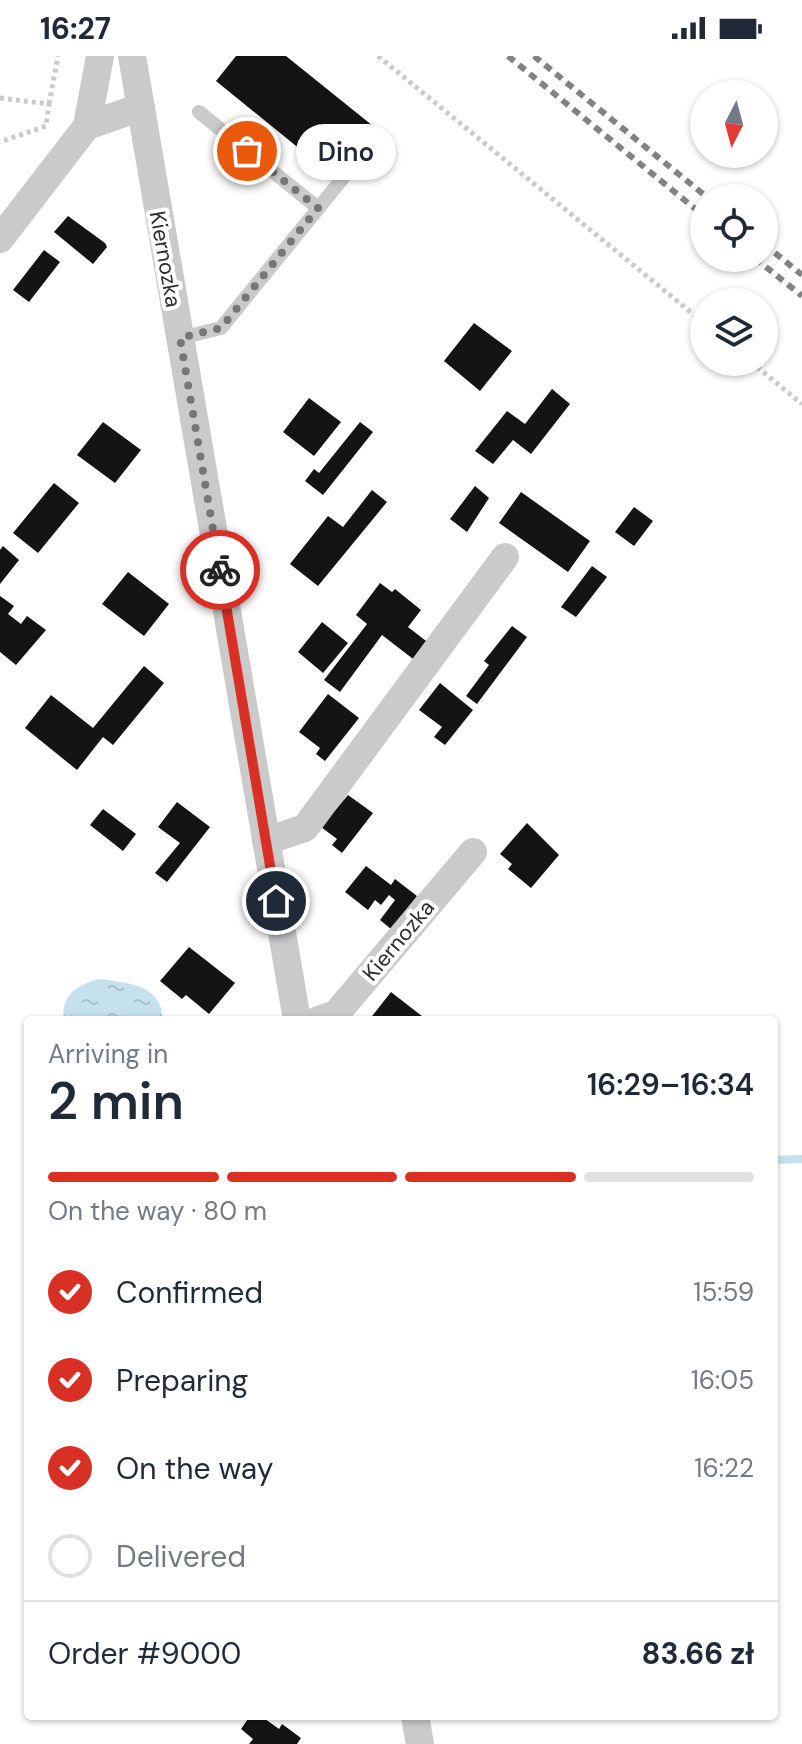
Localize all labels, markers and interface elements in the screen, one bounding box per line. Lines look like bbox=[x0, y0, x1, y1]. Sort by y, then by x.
text: 16:27 bbox=[40, 9, 111, 48]
north arrow bbox=[690, 80, 778, 168]
map controls bbox=[690, 80, 778, 376]
pin bbox=[213, 117, 281, 185]
callout: Dino bbox=[295, 123, 395, 179]
icon: bag bbox=[225, 129, 269, 173]
text: Dino bbox=[318, 135, 374, 169]
button: locate bbox=[690, 184, 778, 272]
street label: Kiernozka bbox=[143, 209, 188, 310]
button: layers bbox=[690, 288, 778, 376]
courier bbox=[180, 530, 260, 610]
icon: bike bbox=[198, 548, 242, 592]
pin bbox=[242, 867, 310, 935]
icon: home bbox=[254, 879, 298, 923]
street label: Kiernozka bbox=[356, 894, 441, 987]
text: Arriving in bbox=[48, 1037, 168, 1071]
text: 16:29–16:34 bbox=[587, 1065, 754, 1104]
text: 2 min bbox=[48, 1067, 184, 1135]
text: On the way · 80 m bbox=[48, 1194, 267, 1228]
icon: check bbox=[48, 1270, 92, 1314]
text: Confirmed bbox=[116, 1273, 263, 1312]
text: 15:59 bbox=[693, 1275, 754, 1309]
icon: check bbox=[48, 1358, 92, 1402]
text: Preparing bbox=[116, 1361, 248, 1400]
text: 16:05 bbox=[691, 1363, 754, 1397]
icon: check bbox=[48, 1446, 92, 1490]
text: On the way bbox=[116, 1449, 273, 1488]
text: 16:22 bbox=[694, 1451, 754, 1485]
text: Delivered bbox=[116, 1537, 246, 1576]
text: Order #9000 bbox=[48, 1634, 241, 1673]
text: 83.66 zł bbox=[642, 1634, 754, 1673]

